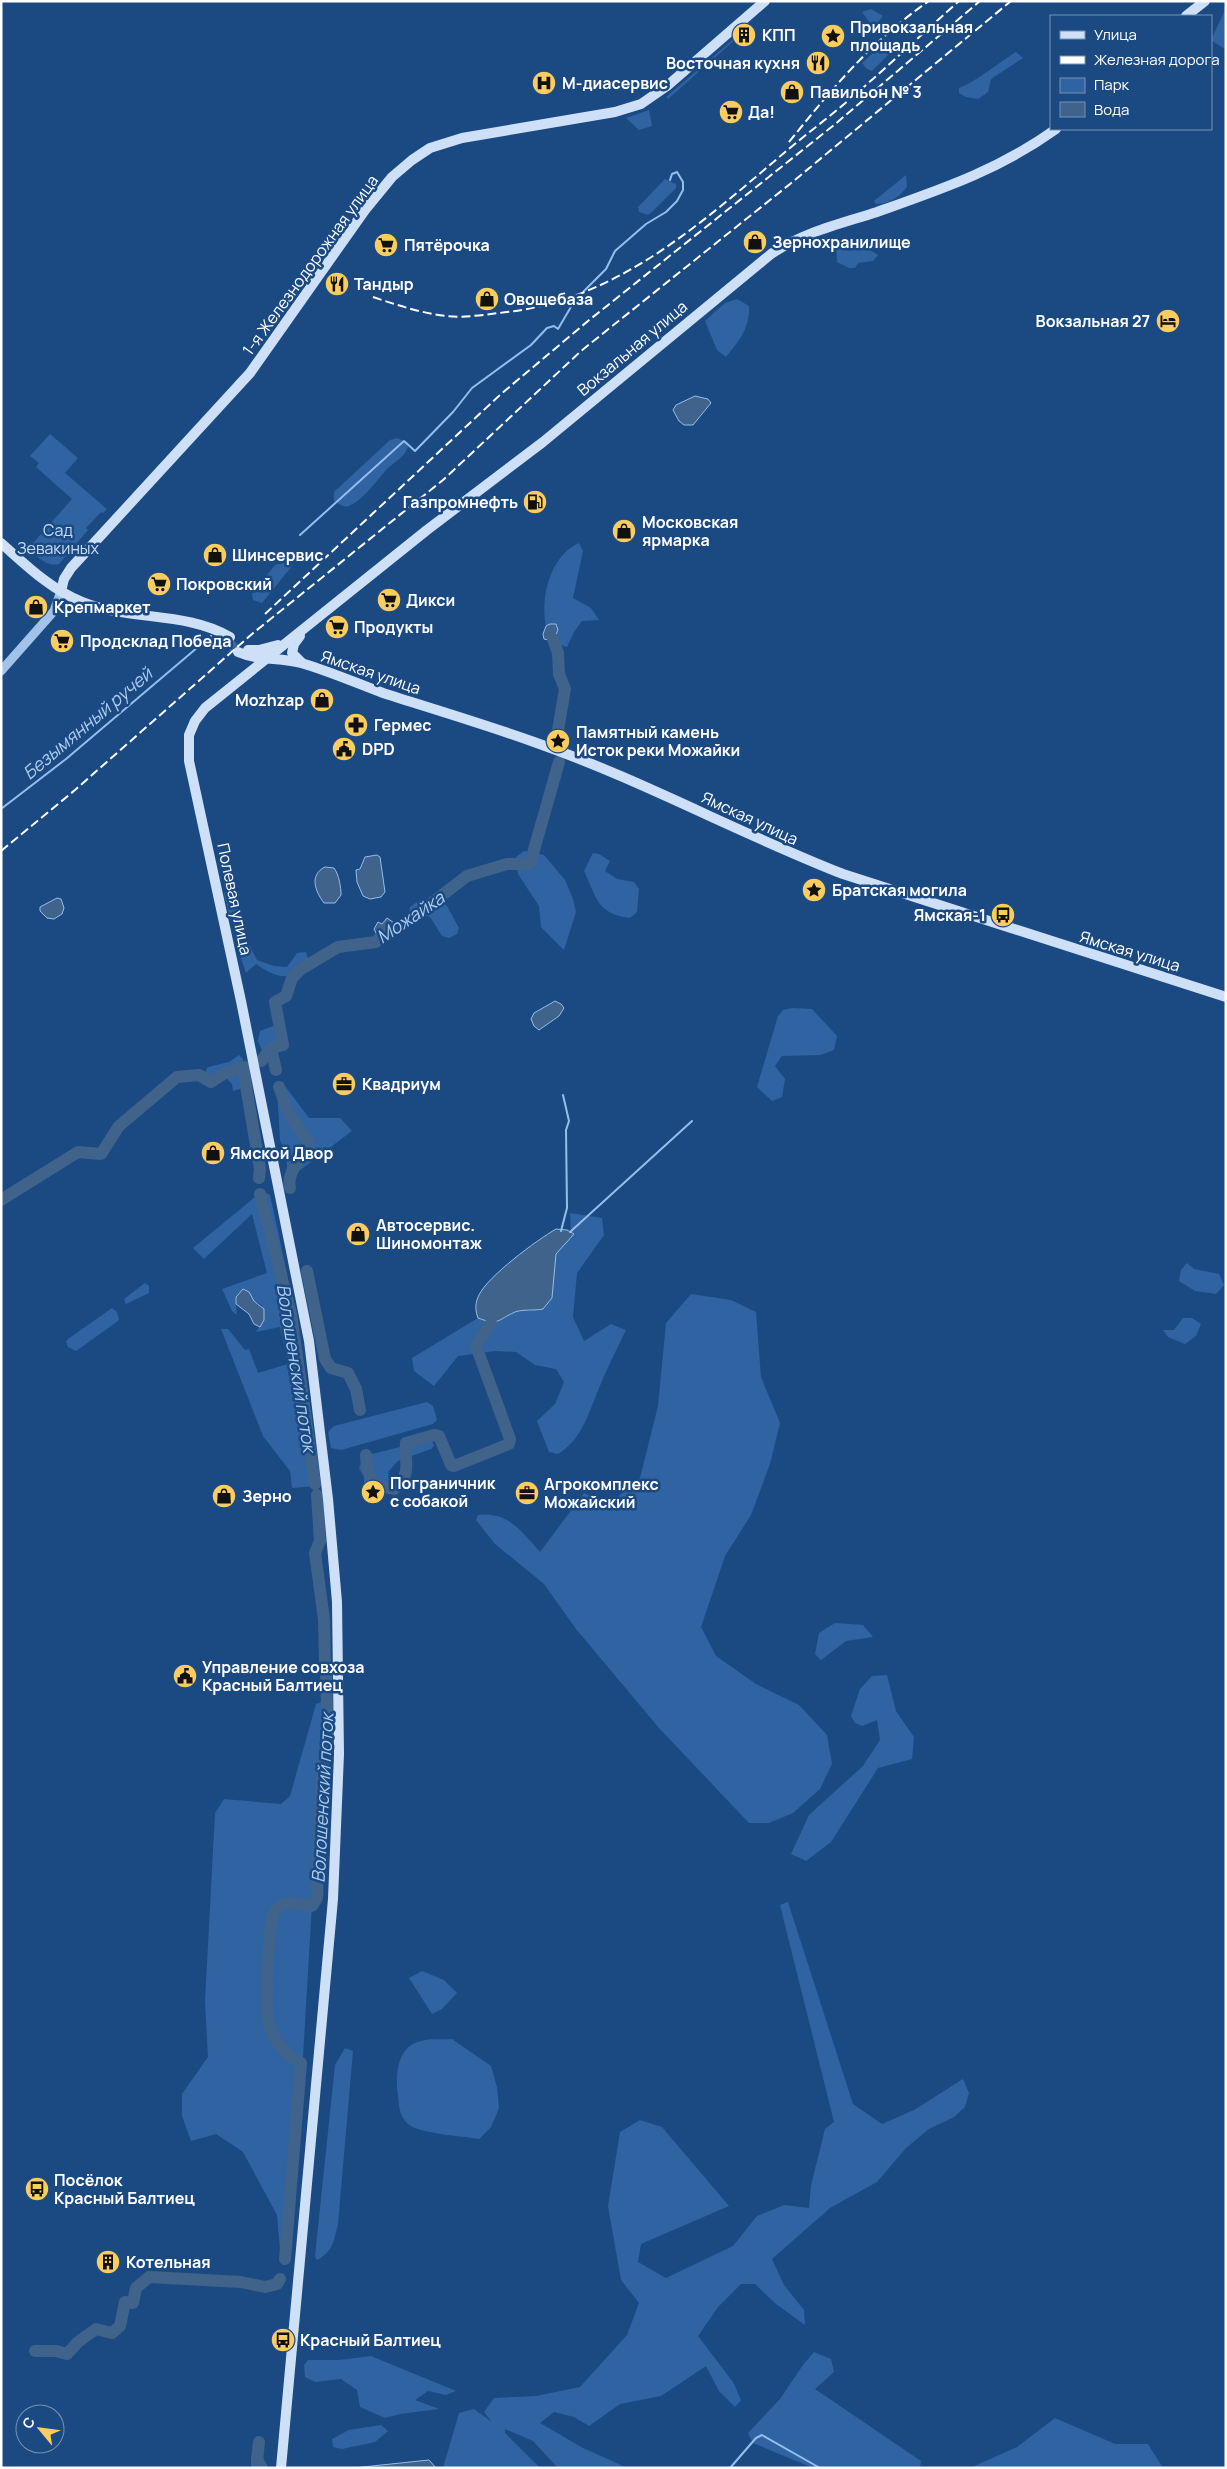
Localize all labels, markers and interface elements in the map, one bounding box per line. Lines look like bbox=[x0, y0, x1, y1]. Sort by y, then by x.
legend bbox=[1050, 15, 1212, 130]
place label: Привокзальная площадь bbox=[850, 16, 973, 56]
building icon: КПП bbox=[731, 22, 757, 48]
place icon: Привокзальная площадь bbox=[820, 23, 846, 49]
place label: КПП bbox=[762, 24, 796, 46]
text: Улица bbox=[1094, 24, 1137, 45]
text: Железная дорога bbox=[1094, 49, 1219, 70]
restaurant icon: Восточная кухня bbox=[805, 50, 831, 76]
place label: Восточная кухня bbox=[666, 52, 800, 74]
hospital icon: М-диасервис bbox=[531, 70, 557, 96]
place label: М-диасервис bbox=[562, 72, 668, 94]
text: Парк bbox=[1094, 74, 1130, 95]
shop icon: Павильон № 3 bbox=[779, 79, 805, 105]
place label: Павильон № 3 bbox=[810, 81, 922, 103]
supermarket icon: Да! bbox=[718, 99, 744, 125]
text: Вода bbox=[1094, 99, 1129, 120]
place label: Да! bbox=[748, 101, 775, 123]
street label: 1-я Железнодорожная улица bbox=[237, 170, 383, 360]
shop icon: Зернохранилище bbox=[742, 229, 768, 255]
place label: Зернохранилище bbox=[772, 231, 911, 253]
supermarket icon: Пятёрочка bbox=[373, 232, 399, 258]
place label: Пятёрочка bbox=[404, 234, 490, 256]
restaurant icon: Тандыр bbox=[324, 271, 350, 297]
place label: Тандыр bbox=[354, 273, 414, 295]
shop icon: Овощебаза bbox=[474, 286, 500, 312]
place label: Овощебаза bbox=[504, 288, 593, 310]
street label: Вокзальная улица bbox=[572, 295, 692, 401]
hotel icon: Вокзальная 27 bbox=[1155, 308, 1181, 334]
place label: Вокзальная 27 bbox=[1036, 310, 1150, 332]
fuel station icon: Газпромнефть bbox=[522, 489, 548, 515]
place label: Газпромнефть bbox=[403, 491, 518, 513]
place label: Московская ярмарка bbox=[642, 511, 738, 551]
shop icon: Московская ярмарка bbox=[611, 518, 637, 544]
park label: Сад Зевакиных bbox=[17, 519, 100, 559]
shop icon: Шинсервис bbox=[202, 542, 228, 568]
place label: Шинсервис bbox=[232, 544, 323, 566]
supermarket icon: Покровский bbox=[146, 571, 172, 597]
place label: Покровский bbox=[176, 573, 272, 595]
supermarket icon: Дикси bbox=[376, 587, 402, 613]
place label: Дикси bbox=[406, 589, 455, 611]
shop icon: Крепмаркет bbox=[23, 594, 49, 620]
place label: Крепмаркет bbox=[54, 596, 151, 618]
supermarket icon: Продукты bbox=[324, 614, 350, 640]
place label: Продукты bbox=[354, 616, 433, 638]
supermarket icon: Продсклад Победа bbox=[49, 628, 75, 654]
place label: Продсклад Победа bbox=[80, 630, 231, 652]
street label: Ямская улица bbox=[318, 645, 424, 699]
water label: Безымянный ручей bbox=[17, 661, 158, 784]
shop icon: Mozhzap bbox=[309, 687, 335, 713]
place label: Mozhzap bbox=[235, 689, 304, 711]
pharmacy icon: Гермес bbox=[343, 712, 369, 738]
place label: Гермес bbox=[374, 714, 432, 736]
place label: Памятный камень Исток реки Можайки bbox=[576, 721, 740, 761]
place icon: Памятный камень Исток реки Можайки bbox=[545, 728, 571, 754]
public building icon: DPD bbox=[331, 736, 357, 762]
place label: DPD bbox=[362, 738, 395, 760]
street label: Ямская улица bbox=[698, 786, 802, 850]
street label: Полевая улица bbox=[212, 841, 258, 957]
place icon: Братская могила bbox=[801, 877, 827, 903]
place label: Братская могила bbox=[832, 879, 967, 901]
water label: Можайка bbox=[371, 885, 449, 948]
bus stop icon: Ямская-1 bbox=[990, 902, 1016, 928]
place label: Ямская-1 bbox=[914, 904, 986, 926]
street label: Ямская улица bbox=[1077, 925, 1183, 977]
office icon: Квадриум bbox=[331, 1071, 357, 1097]
place label: Квадриум bbox=[362, 1073, 441, 1095]
shop icon: Ямской Двор bbox=[200, 1140, 226, 1166]
place label: Ямской Двор bbox=[230, 1142, 333, 1164]
place label: Автосервис. Шиномонтаж bbox=[376, 1214, 483, 1254]
shop icon: Автосервис. Шиномонтаж bbox=[345, 1221, 371, 1247]
water label: Волошенский поток bbox=[272, 1282, 323, 1457]
place label: Пограничник с собакой bbox=[390, 1472, 496, 1512]
place label: Агрокомплекс Можайский bbox=[544, 1473, 659, 1513]
place icon: Пограничник с собакой bbox=[360, 1479, 386, 1505]
office icon: Агрокомплекс Можайский bbox=[514, 1480, 540, 1506]
shop icon: Зерно bbox=[211, 1483, 237, 1509]
place label: Зерно bbox=[242, 1485, 292, 1507]
place label: Управление совхоза Красный Балтиец bbox=[202, 1656, 365, 1696]
public building icon: Управление совхоза Красный Балтиец bbox=[172, 1663, 198, 1689]
water label: Волошенский поток bbox=[306, 1710, 339, 1883]
place label: Посёлок Красный Балтиец bbox=[54, 2169, 195, 2209]
bus stop icon: Посёлок Красный Балтиец bbox=[24, 2176, 50, 2202]
building icon: Котельная bbox=[95, 2249, 121, 2275]
place label: Котельная bbox=[126, 2251, 211, 2273]
bus stop icon: Красный Балтиец bbox=[270, 2327, 296, 2353]
place label: Красный Балтиец bbox=[300, 2329, 441, 2351]
north arrow bbox=[15, 2404, 65, 2454]
text: С bbox=[17, 2413, 39, 2432]

